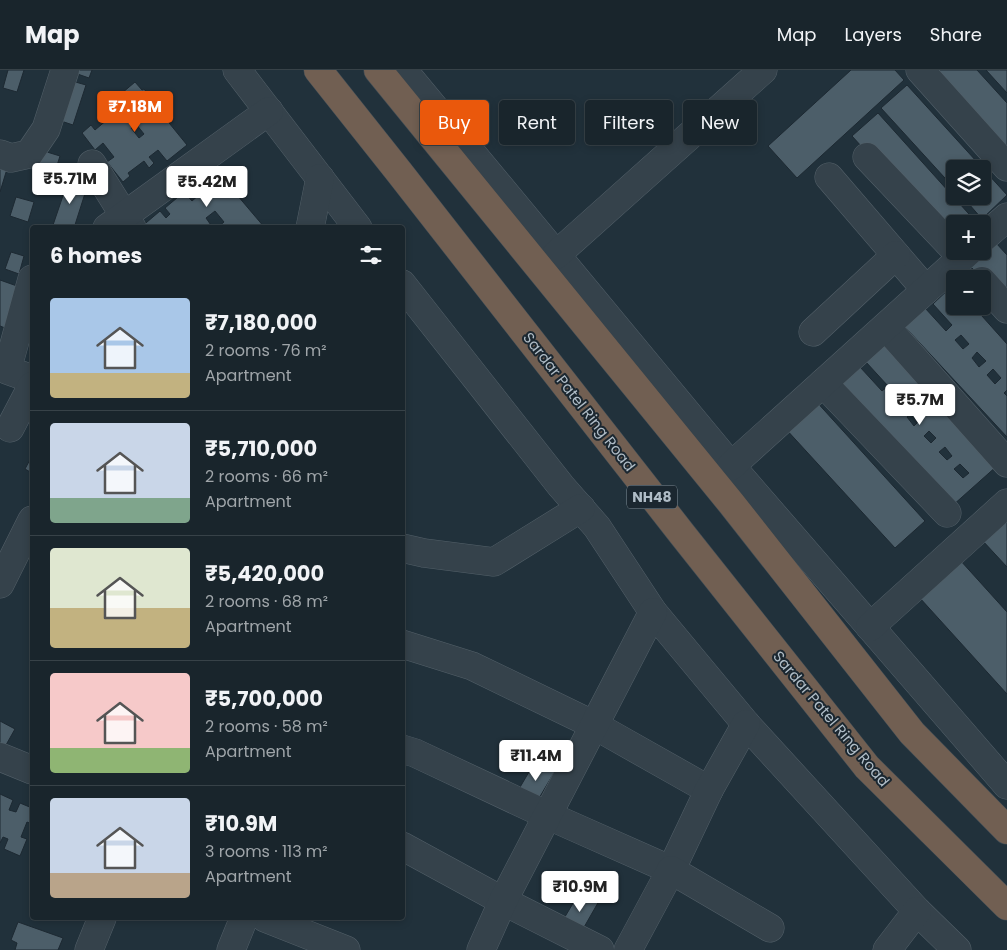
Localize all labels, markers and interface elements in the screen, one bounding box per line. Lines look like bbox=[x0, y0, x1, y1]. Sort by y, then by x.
text: Map bbox=[25, 18, 80, 51]
text: Map bbox=[777, 22, 817, 47]
text: Layers bbox=[845, 22, 902, 47]
text: Share bbox=[930, 22, 982, 47]
pin: ₹7.18M bbox=[94, 90, 176, 133]
text: ₹7.18M bbox=[108, 95, 162, 118]
chip: Buy bbox=[420, 100, 489, 145]
chip: Rent bbox=[499, 100, 575, 145]
chip: Filters bbox=[585, 100, 673, 145]
chip: New bbox=[683, 100, 757, 145]
map controls bbox=[946, 160, 991, 315]
button: layers bbox=[946, 160, 991, 205]
pin: ₹5.71M bbox=[29, 162, 111, 205]
pin: ₹5.42M bbox=[166, 166, 248, 208]
text: ₹5.71M bbox=[43, 167, 97, 190]
text: ₹5.42M bbox=[177, 170, 237, 193]
button: + bbox=[946, 215, 991, 260]
text: 6 homes bbox=[50, 241, 142, 270]
icon: filters bbox=[357, 241, 385, 269]
button: − bbox=[946, 270, 991, 315]
text: ₹7,180,000 bbox=[205, 308, 317, 337]
icon: home bbox=[90, 318, 150, 378]
street label: Sardar Patel Ring Road bbox=[518, 328, 640, 476]
text: 2 rooms · 76 m² bbox=[205, 339, 327, 362]
text: Apartment bbox=[205, 364, 292, 387]
pin: ₹5.7M bbox=[885, 384, 955, 426]
text: ₹5.7M bbox=[896, 388, 944, 411]
text: ₹5,710,000 bbox=[205, 434, 317, 463]
icon: home bbox=[90, 443, 150, 503]
text: 2 rooms · 66 m² bbox=[205, 465, 328, 488]
road number: NH48 bbox=[627, 486, 677, 508]
text: Apartment bbox=[205, 490, 292, 513]
text: ₹5,420,000 bbox=[205, 559, 324, 588]
icon: home bbox=[90, 568, 150, 628]
text: 2 rooms · 68 m² bbox=[205, 590, 328, 613]
text: Apartment bbox=[205, 615, 292, 638]
street label: Sardar Patel Ring Road bbox=[768, 646, 894, 791]
text: ₹5,700,000 bbox=[205, 684, 323, 713]
icon: home bbox=[90, 693, 150, 753]
text: 2 rooms · 58 m² bbox=[205, 715, 328, 738]
text: Apartment bbox=[205, 740, 292, 763]
pin: ₹11.4M bbox=[495, 740, 577, 782]
text: ₹11.4M bbox=[510, 744, 562, 767]
text: ₹10.9M bbox=[205, 809, 277, 838]
icon: home bbox=[90, 818, 150, 878]
text: 3 rooms · 113 m² bbox=[205, 840, 328, 863]
text: Apartment bbox=[205, 865, 292, 888]
pin: ₹10.9M bbox=[539, 870, 621, 913]
text: ₹10.9M bbox=[552, 875, 608, 898]

